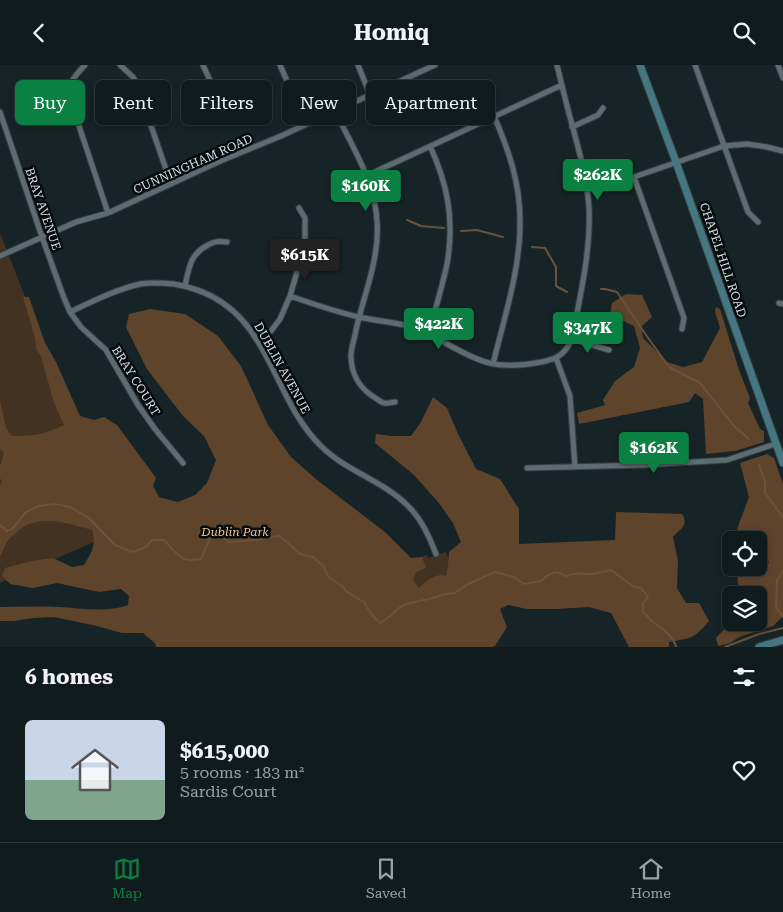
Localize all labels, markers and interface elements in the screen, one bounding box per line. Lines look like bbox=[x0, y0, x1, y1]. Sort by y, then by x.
icon: back bbox=[25, 19, 53, 47]
icon: search bbox=[730, 19, 758, 47]
text: Homiq bbox=[354, 20, 429, 45]
chip: Buy bbox=[15, 80, 85, 125]
chip: Rent bbox=[95, 80, 171, 125]
chip: Filters bbox=[181, 80, 272, 125]
chip: New bbox=[282, 80, 356, 125]
chip: Apartment bbox=[366, 80, 495, 125]
street label: CUNNINGHAM ROAD bbox=[131, 131, 255, 197]
pin: $262K bbox=[563, 159, 633, 201]
text: $262K bbox=[574, 165, 622, 184]
street label: BRAY AVENUE bbox=[22, 166, 64, 252]
pin: $160K bbox=[331, 169, 401, 212]
text: $160K bbox=[342, 176, 390, 195]
street label: CHAPEL HILL ROAD bbox=[697, 201, 749, 319]
pin: $615K bbox=[270, 239, 340, 281]
text: $615K bbox=[281, 245, 329, 264]
pin: $422K bbox=[404, 307, 474, 350]
pin: $347K bbox=[553, 311, 623, 354]
text: $422K bbox=[415, 314, 463, 333]
text: $347K bbox=[564, 318, 612, 337]
street label: DUBLIN AVENUE bbox=[251, 320, 313, 416]
street label: BRAY COURT bbox=[109, 344, 163, 418]
pin: $162K bbox=[619, 431, 689, 474]
text: $162K bbox=[630, 438, 678, 457]
park label: Dublin Park bbox=[200, 525, 269, 539]
map controls bbox=[722, 531, 767, 631]
button: locate bbox=[722, 531, 767, 576]
button: layers bbox=[722, 586, 767, 631]
icon: filters bbox=[730, 663, 758, 691]
text: 6 homes bbox=[25, 665, 113, 689]
text: $615,000 bbox=[180, 739, 269, 763]
icon: home bbox=[65, 740, 125, 800]
icon: heart bbox=[730, 756, 758, 784]
text: 5 rooms · 183 m² bbox=[180, 763, 304, 782]
text: Sardis Court bbox=[180, 782, 276, 801]
tab: Map bbox=[112, 855, 142, 901]
tab: Saved bbox=[366, 855, 406, 901]
tab: Home bbox=[630, 855, 671, 901]

